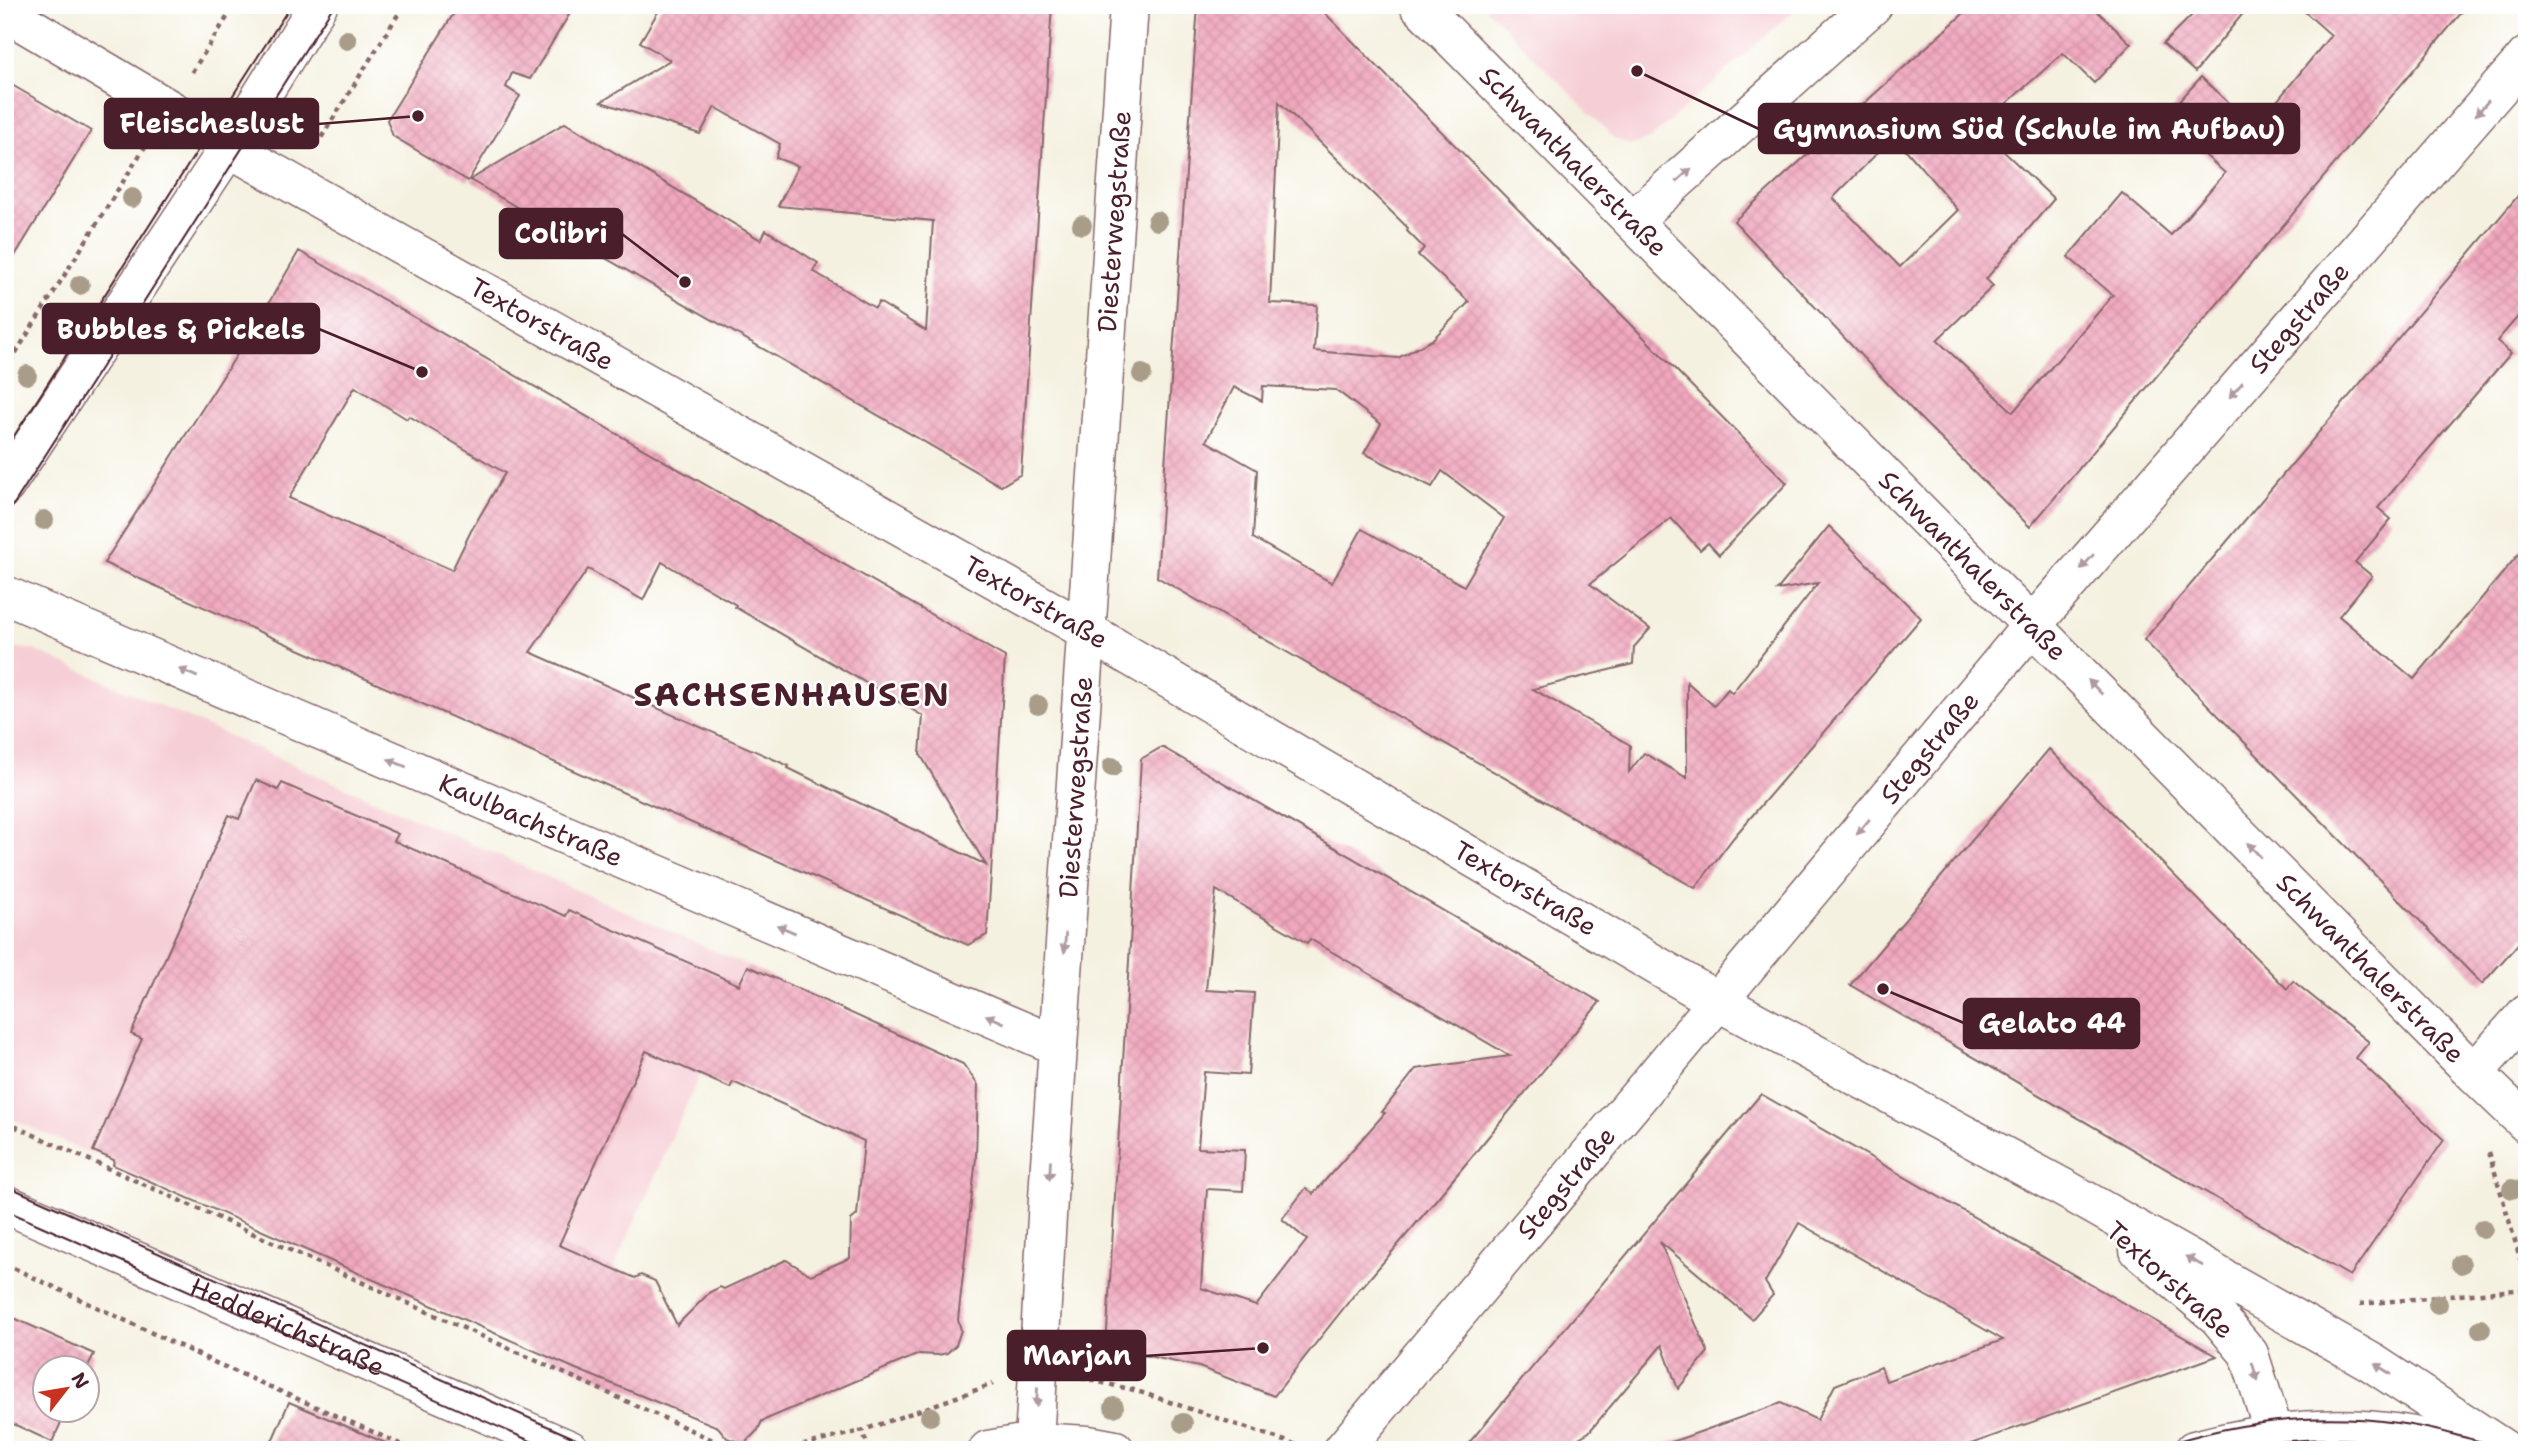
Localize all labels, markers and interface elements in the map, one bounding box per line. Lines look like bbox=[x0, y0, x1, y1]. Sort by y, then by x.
street label: Schwanthalerstraße bbox=[1472, 58, 1676, 264]
callout: Fleischeslust bbox=[105, 99, 318, 148]
one-way arrow bbox=[2475, 99, 2490, 116]
text: Fleischeslust bbox=[120, 104, 304, 142]
callout: Gymnasium Süd (Schule im Aufbau) bbox=[1759, 104, 2299, 153]
street label: Diesterwegstraße bbox=[1089, 110, 1139, 334]
text: Gymnasium Süd (Schule im Aufbau) bbox=[1773, 110, 2285, 148]
one-way arrow bbox=[1675, 167, 1693, 183]
callout: Colibri bbox=[500, 209, 622, 258]
text: Colibri bbox=[514, 214, 608, 252]
street label: Stegstraße bbox=[2241, 254, 2357, 381]
street label: Textorstraße bbox=[464, 269, 621, 378]
callout: Bubbles & Pickels bbox=[43, 304, 319, 353]
text: Bubbles & Pickels bbox=[57, 310, 305, 348]
one-way arrow bbox=[2229, 382, 2244, 399]
street label: Schwanthalerstraße bbox=[1871, 462, 2075, 668]
street label: Textorstraße bbox=[958, 547, 1115, 657]
one-way arrow bbox=[2079, 553, 2095, 571]
one-way arrow bbox=[177, 667, 198, 678]
district label: SACHSENHAUSEN bbox=[633, 672, 951, 717]
street label: Diesterwegstraße bbox=[1050, 675, 1100, 899]
one-way arrow bbox=[2086, 679, 2103, 696]
street label: Stegstraße bbox=[1872, 684, 1987, 811]
one-way arrow bbox=[386, 757, 407, 768]
street label: Kaulbachstraße bbox=[434, 765, 628, 875]
one-way arrow bbox=[1856, 818, 1871, 835]
street label: Textorstraße bbox=[1447, 832, 1604, 944]
one-way arrow bbox=[2246, 841, 2263, 858]
street label: Schwanthalerstraße bbox=[2269, 865, 2473, 1071]
one-way arrow bbox=[776, 923, 796, 935]
one-way arrow bbox=[1059, 932, 1070, 954]
callout: Gelato 44 bbox=[1964, 999, 2139, 1048]
text: Gelato 44 bbox=[1978, 1004, 2126, 1042]
one-way arrow bbox=[985, 1013, 1006, 1024]
street label: Stegstraße bbox=[1508, 1119, 1623, 1246]
one-way arrow bbox=[1044, 1159, 1055, 1181]
street label: Textorstraße bbox=[2099, 1213, 2242, 1346]
one-way arrow bbox=[2184, 1255, 2204, 1267]
street label: Hedderichstraße bbox=[185, 1269, 390, 1384]
callout: Marjan bbox=[1008, 1331, 1145, 1380]
text: Marjan bbox=[1023, 1336, 1131, 1374]
north arrow bbox=[32, 1354, 102, 1424]
one-way arrow bbox=[2250, 1362, 2260, 1383]
one-way arrow bbox=[2373, 1363, 2393, 1376]
text: N bbox=[66, 1368, 95, 1393]
one-way arrow bbox=[1031, 1386, 1042, 1408]

